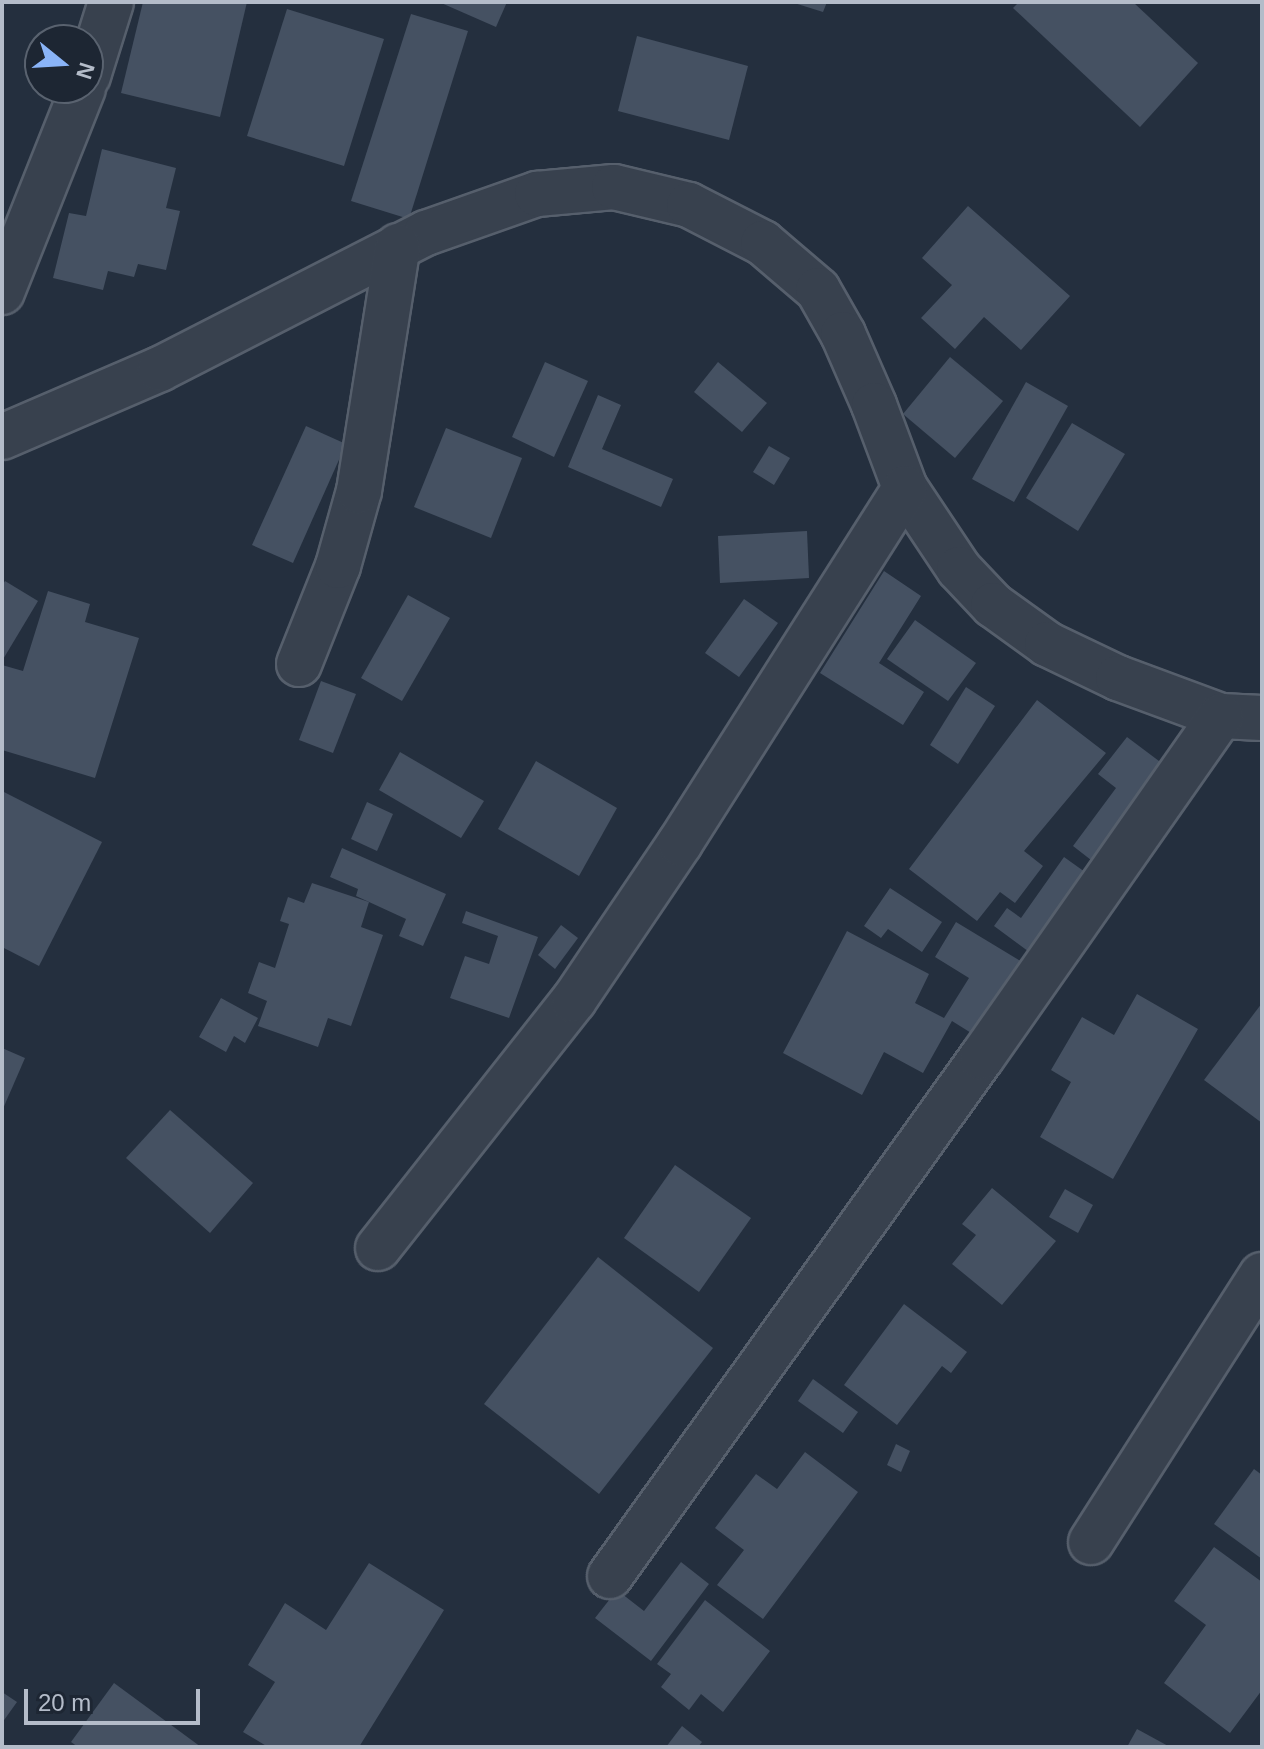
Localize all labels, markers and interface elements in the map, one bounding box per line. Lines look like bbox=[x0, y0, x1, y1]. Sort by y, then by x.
north arrow bbox=[24, 24, 104, 104]
text: N bbox=[71, 60, 100, 82]
scale bar bbox=[28, 1673, 204, 1723]
text: 20 m bbox=[38, 1689, 91, 1716]

